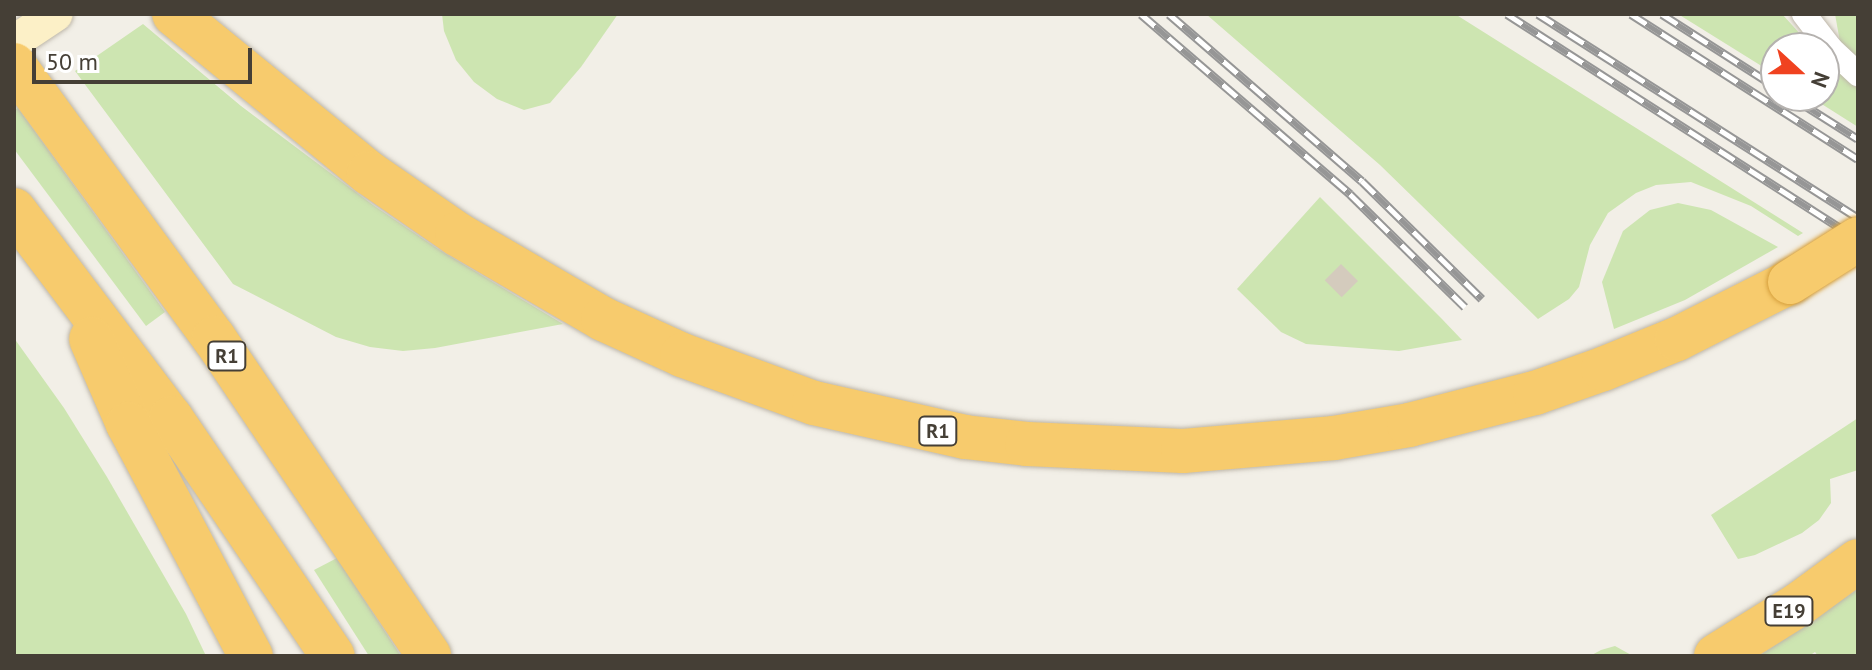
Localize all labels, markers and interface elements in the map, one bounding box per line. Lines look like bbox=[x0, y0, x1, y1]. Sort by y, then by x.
scale bar bbox=[36, 32, 256, 82]
north arrow bbox=[1760, 32, 1840, 112]
text: 50 m bbox=[46, 46, 98, 77]
text: N bbox=[1805, 68, 1836, 92]
road number: R1 bbox=[207, 340, 247, 372]
road number: R1 bbox=[918, 415, 958, 447]
road number: E19 bbox=[1763, 595, 1815, 627]

